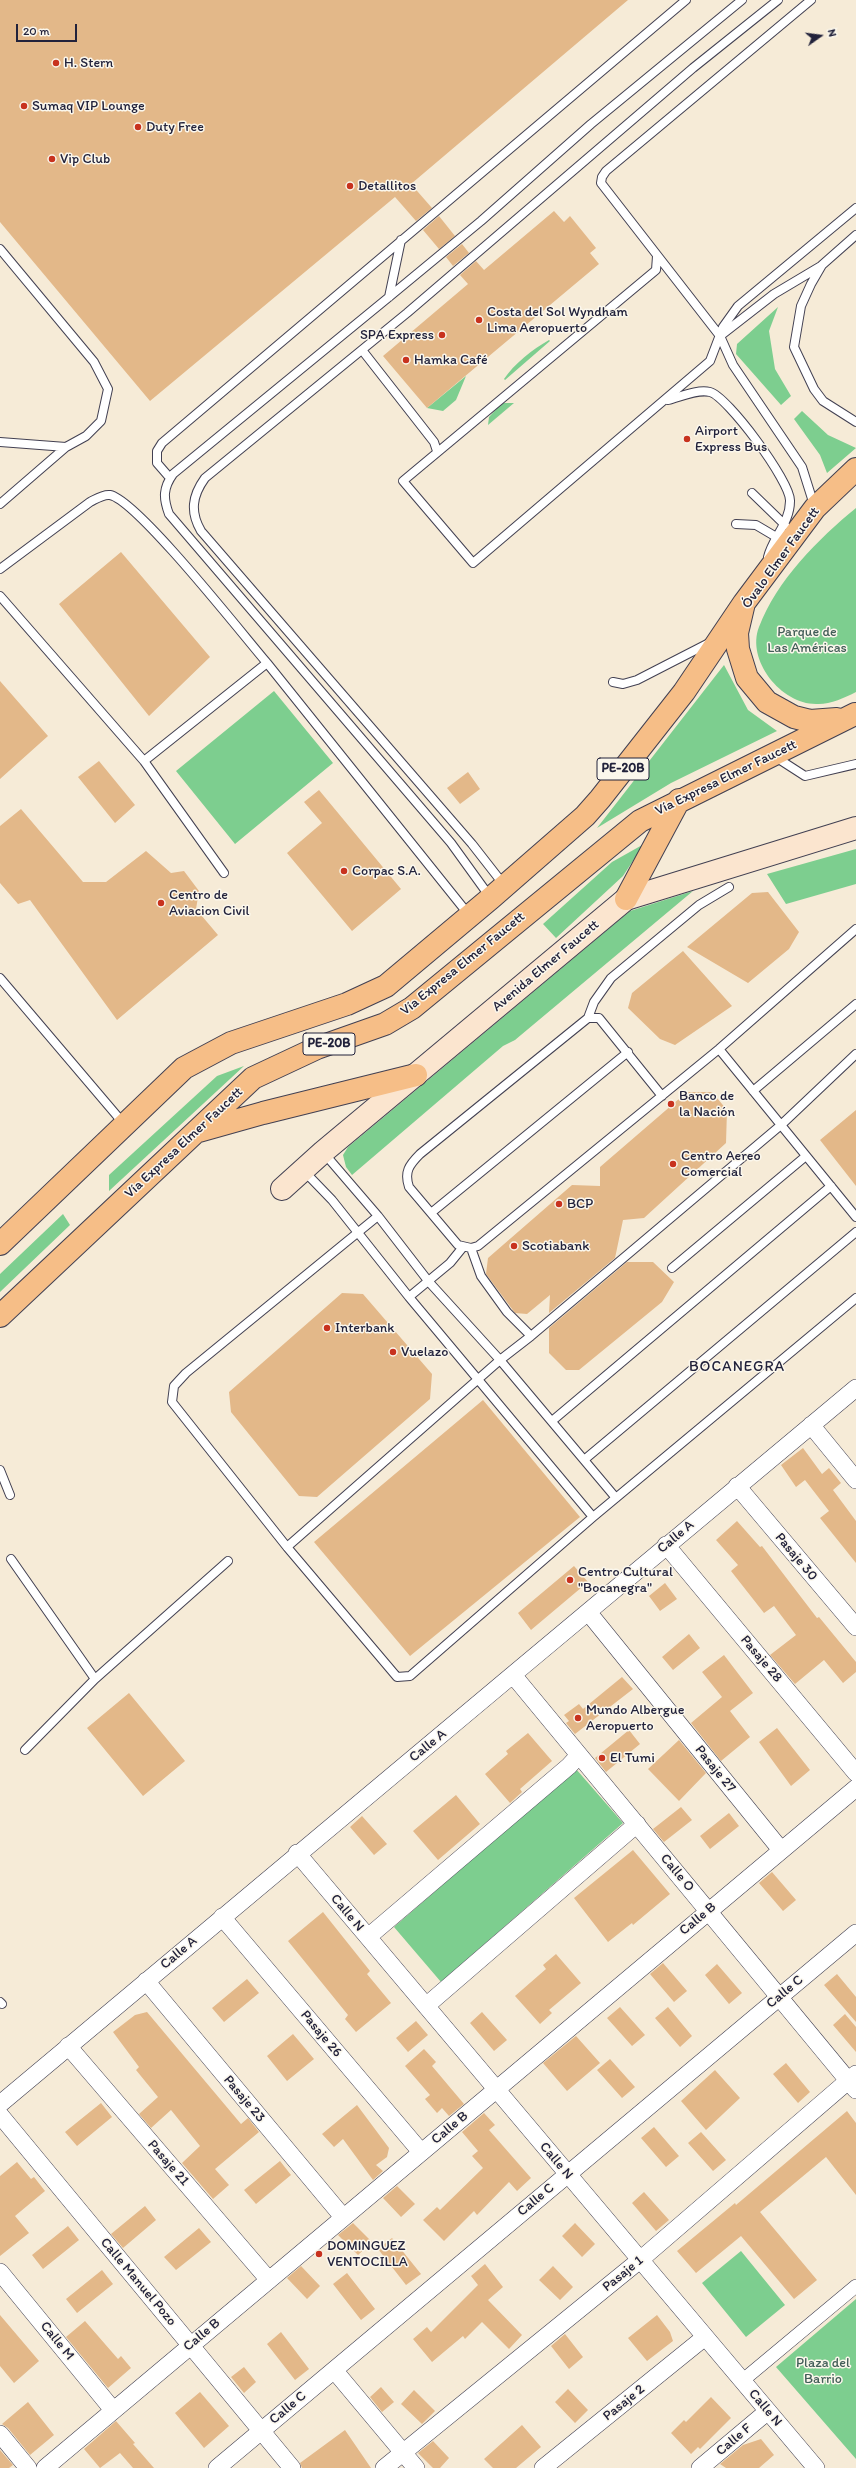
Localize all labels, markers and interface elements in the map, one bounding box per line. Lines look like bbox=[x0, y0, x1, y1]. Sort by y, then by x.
scale bar bbox=[18, 16, 79, 42]
north arrow bbox=[800, 16, 840, 56]
text: 20 m bbox=[23, 24, 50, 38]
text: N bbox=[825, 28, 839, 38]
place label: H. Stern bbox=[64, 55, 113, 71]
marker: H. Stern bbox=[51, 58, 61, 68]
place label: Sumaq VIP Lounge bbox=[32, 98, 145, 114]
marker: Sumaq VIP Lounge bbox=[19, 101, 29, 111]
place label: Duty Free bbox=[146, 119, 204, 135]
marker: Duty Free bbox=[133, 122, 143, 132]
place label: Vip Club bbox=[60, 151, 110, 167]
marker: Vip Club bbox=[47, 154, 57, 164]
place label: Detallitos bbox=[358, 178, 416, 194]
marker: Detallitos bbox=[345, 181, 355, 191]
place label: Costa del Sol Wyndham Lima Aeropuerto bbox=[487, 304, 628, 336]
marker: Costa del Sol Wyndham Lima Aeropuerto bbox=[474, 315, 484, 325]
place label: SPA Express bbox=[360, 327, 434, 343]
marker: SPA Express bbox=[437, 330, 447, 340]
place label: Hamka Café bbox=[414, 352, 488, 368]
marker: Hamka Café bbox=[401, 355, 411, 365]
place label: Airport Express Bus bbox=[695, 423, 767, 456]
marker: Airport Express Bus bbox=[682, 434, 692, 444]
street label: Óvalo Elmer Faucett bbox=[739, 504, 823, 612]
park label: Parque de Las Américas bbox=[767, 624, 847, 656]
street label: Vía Expresa Elmer Faucett bbox=[652, 736, 800, 820]
road number: PE-20B bbox=[597, 758, 649, 780]
place label: Corpac S.A. bbox=[352, 863, 421, 879]
marker: Corpac S.A. bbox=[339, 866, 349, 876]
place label: Centro de Aviacion Civil bbox=[169, 887, 250, 920]
marker: Centro de Aviacion Civil bbox=[156, 898, 166, 908]
street label: Vía Expresa Elmer Faucett bbox=[397, 909, 529, 1019]
street label: Avenida Elmer Faucett bbox=[489, 916, 603, 1016]
road number: PE-20B bbox=[303, 1033, 355, 1055]
street label: Vía Expresa Elmer Faucett bbox=[121, 1084, 247, 1202]
place label: Banco de la Nación bbox=[679, 1088, 735, 1120]
marker: Banco de la Nación bbox=[666, 1099, 676, 1109]
place label: Centro Aereo Comercial bbox=[681, 1148, 761, 1180]
marker: Centro Aereo Comercial bbox=[668, 1159, 678, 1169]
place label: BCP bbox=[567, 1196, 593, 1212]
marker: BCP bbox=[554, 1199, 564, 1209]
place label: Scotiabank bbox=[522, 1238, 589, 1254]
marker: Scotiabank bbox=[509, 1241, 519, 1251]
place label: Interbank bbox=[335, 1320, 394, 1336]
marker: Interbank bbox=[322, 1323, 332, 1333]
place label: Vuelazo bbox=[401, 1344, 448, 1360]
marker: Vuelazo bbox=[388, 1347, 398, 1357]
district label: BOCANEGRA bbox=[689, 1358, 785, 1376]
street label: Calle A bbox=[654, 1517, 698, 1557]
street label: Pasaje 30 bbox=[771, 1530, 821, 1584]
place label: Centro Cultural "Bocanegra" bbox=[578, 1564, 673, 1596]
marker: Centro Cultural "Bocanegra" bbox=[565, 1575, 575, 1585]
street label: Pasaje 28 bbox=[736, 1632, 786, 1686]
place label: Mundo Albergue Aeropuerto bbox=[586, 1702, 684, 1734]
marker: Mundo Albergue Aeropuerto bbox=[573, 1713, 583, 1723]
street label: Calle A bbox=[406, 1726, 450, 1766]
street label: Pasaje 27 bbox=[691, 1742, 739, 1796]
place label: El Tumi bbox=[610, 1750, 655, 1766]
marker: El Tumi bbox=[597, 1753, 607, 1763]
street label: Calle O bbox=[656, 1851, 698, 1895]
street label: Calle N bbox=[327, 1891, 367, 1935]
street label: Calle B bbox=[676, 1899, 720, 1939]
street label: Calle A bbox=[157, 1933, 201, 1973]
street label: Calle C bbox=[763, 1972, 807, 2012]
street label: Pasaje 26 bbox=[297, 2007, 345, 2061]
street label: Pasaje 23 bbox=[219, 2072, 269, 2126]
street label: Calle B bbox=[428, 2108, 472, 2148]
street label: Pasaje 21 bbox=[144, 2137, 192, 2189]
street label: Calle N bbox=[536, 2139, 576, 2183]
street label: Calle C bbox=[514, 2180, 558, 2220]
street label: Calle Manuel Pozo bbox=[96, 2234, 180, 2330]
place label: DOMINGUEZ VENTOCILLA bbox=[327, 2238, 408, 2270]
marker: DOMINGUEZ VENTOCILLA bbox=[314, 2249, 324, 2259]
street label: Pasaje 1 bbox=[599, 2252, 647, 2296]
street label: Calle B bbox=[180, 2315, 224, 2355]
street label: Calle M bbox=[36, 2318, 78, 2364]
park label: Plaza del Barrio bbox=[796, 2355, 850, 2388]
street label: Pasaje 2 bbox=[600, 2381, 648, 2425]
street label: Calle N bbox=[745, 2386, 785, 2430]
street label: Calle C bbox=[266, 2388, 310, 2428]
street label: Calle F bbox=[713, 2420, 755, 2460]

